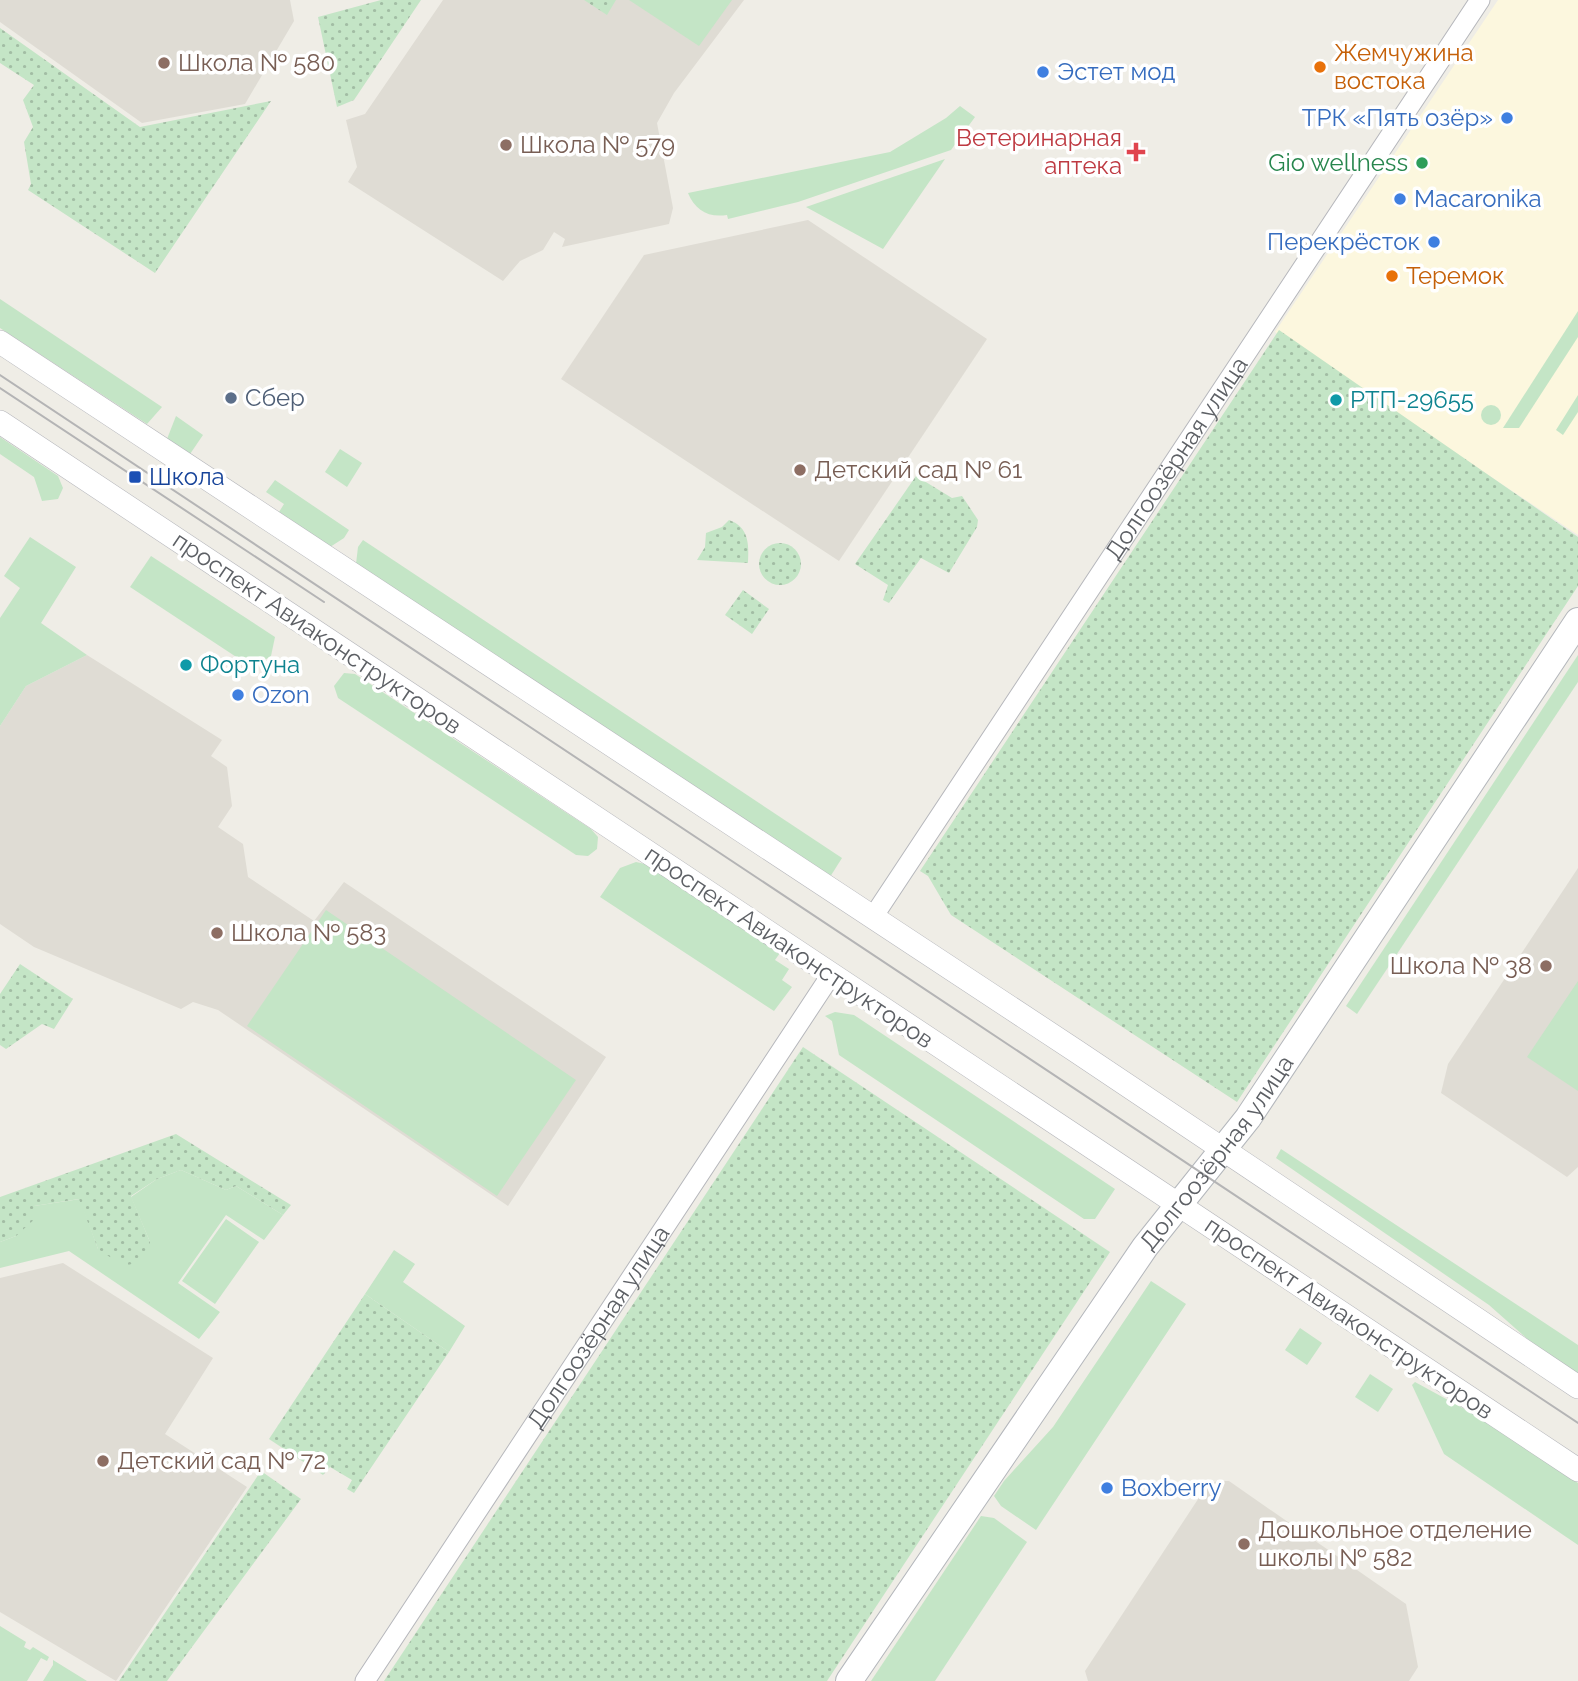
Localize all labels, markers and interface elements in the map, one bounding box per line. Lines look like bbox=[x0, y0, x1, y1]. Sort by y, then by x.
place label: Жемчужина востока bbox=[1334, 38, 1473, 95]
place label: Школа № 580 bbox=[178, 48, 335, 77]
marker: Школа № 580 bbox=[156, 55, 172, 71]
place label: Эстет мод bbox=[1057, 57, 1176, 86]
marker: Жемчужина востока bbox=[1312, 59, 1328, 75]
marker: Эстет мод bbox=[1035, 64, 1051, 80]
place label: ТРК «Пять озёр» bbox=[1302, 103, 1493, 132]
marker: ТРК «Пять озёр» bbox=[1499, 110, 1515, 126]
place label: Ветеринарная аптека bbox=[956, 123, 1122, 180]
place label: Школа № 579 bbox=[520, 130, 675, 159]
marker: Школа № 579 bbox=[498, 137, 514, 153]
marker: Ветеринарная аптека bbox=[1128, 144, 1144, 160]
place label: Gio wellness bbox=[1268, 148, 1408, 177]
marker: Gio wellness bbox=[1414, 155, 1430, 171]
place label: Macaronika bbox=[1414, 184, 1542, 213]
marker: Macaronika bbox=[1392, 191, 1408, 207]
place label: Перекрёсток bbox=[1267, 227, 1420, 256]
marker: Перекрёсток bbox=[1426, 234, 1442, 250]
place label: Теремок bbox=[1406, 261, 1505, 290]
marker: Теремок bbox=[1384, 268, 1400, 284]
street label: Долгоозёрная улица bbox=[1099, 351, 1254, 565]
place label: Сбер bbox=[245, 383, 305, 412]
place label: РТП-29655 bbox=[1350, 385, 1474, 414]
marker: Сбер bbox=[223, 390, 239, 406]
marker: РТП-29655 bbox=[1328, 392, 1344, 408]
place label: Детский сад № 61 bbox=[814, 455, 1022, 484]
place label: Школа bbox=[149, 462, 225, 491]
marker: Детский сад № 61 bbox=[792, 462, 808, 478]
marker: Школа bbox=[127, 469, 143, 485]
street label: проспект Авиаконструкторов bbox=[168, 525, 467, 740]
place label: Фортуна bbox=[200, 650, 300, 679]
marker: Фортуна bbox=[178, 657, 194, 673]
place label: Ozon bbox=[252, 680, 310, 709]
marker: Ozon bbox=[230, 687, 246, 703]
street label: проспект Авиаконструкторов bbox=[640, 839, 939, 1054]
place label: Школа № 583 bbox=[231, 918, 386, 947]
marker: Школа № 583 bbox=[209, 925, 225, 941]
place label: Школа № 38 bbox=[1390, 951, 1532, 980]
marker: Школа № 38 bbox=[1538, 958, 1554, 974]
street label: Долгоозёрная улица bbox=[1133, 1050, 1300, 1256]
street label: проспект Авиаконструкторов bbox=[1200, 1210, 1499, 1425]
street label: Долгоозёрная улица bbox=[521, 1220, 676, 1434]
place label: Детский сад № 72 bbox=[117, 1446, 326, 1475]
marker: Детский сад № 72 bbox=[95, 1453, 111, 1469]
place label: Boxberry bbox=[1121, 1473, 1222, 1502]
marker: Boxberry bbox=[1099, 1480, 1115, 1496]
place label: Дошкольное отделение школы № 582 bbox=[1258, 1515, 1532, 1572]
marker: Дошкольное отделение школы № 582 bbox=[1236, 1536, 1252, 1552]

